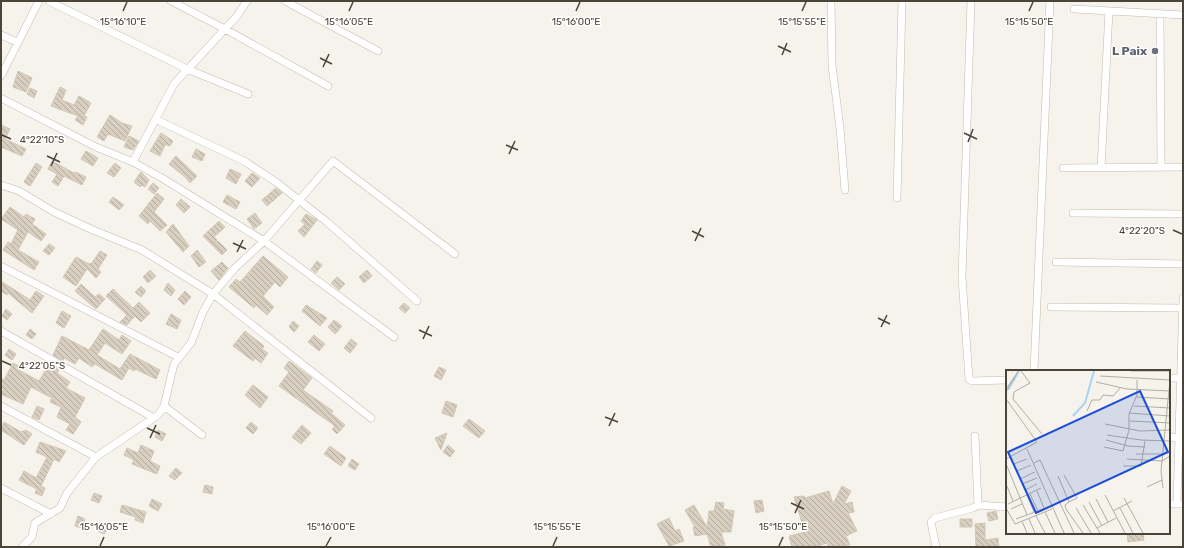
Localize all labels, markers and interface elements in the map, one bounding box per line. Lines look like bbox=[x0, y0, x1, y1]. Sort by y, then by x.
text: 15°16'10"E bbox=[100, 16, 146, 28]
text: 15°16'05"E bbox=[325, 16, 373, 28]
text: 15°16'00"E bbox=[552, 16, 600, 28]
text: 15°15'55"E bbox=[778, 16, 826, 28]
text: 15°15'50"E bbox=[1005, 16, 1053, 28]
place label: L Paix bbox=[1112, 44, 1147, 58]
marker: L Paix bbox=[1150, 46, 1160, 56]
text: 4°22'10"S bbox=[20, 134, 64, 146]
text: 4°22'20"S bbox=[1119, 225, 1165, 237]
text: 4°22'05"S bbox=[19, 360, 65, 372]
inset map bbox=[1006, 370, 1170, 534]
text: 15°16'05"E bbox=[80, 521, 128, 533]
text: 15°16'00"E bbox=[307, 521, 355, 533]
text: 15°15'55"E bbox=[533, 521, 581, 533]
text: 15°15'50"E bbox=[759, 521, 807, 533]

